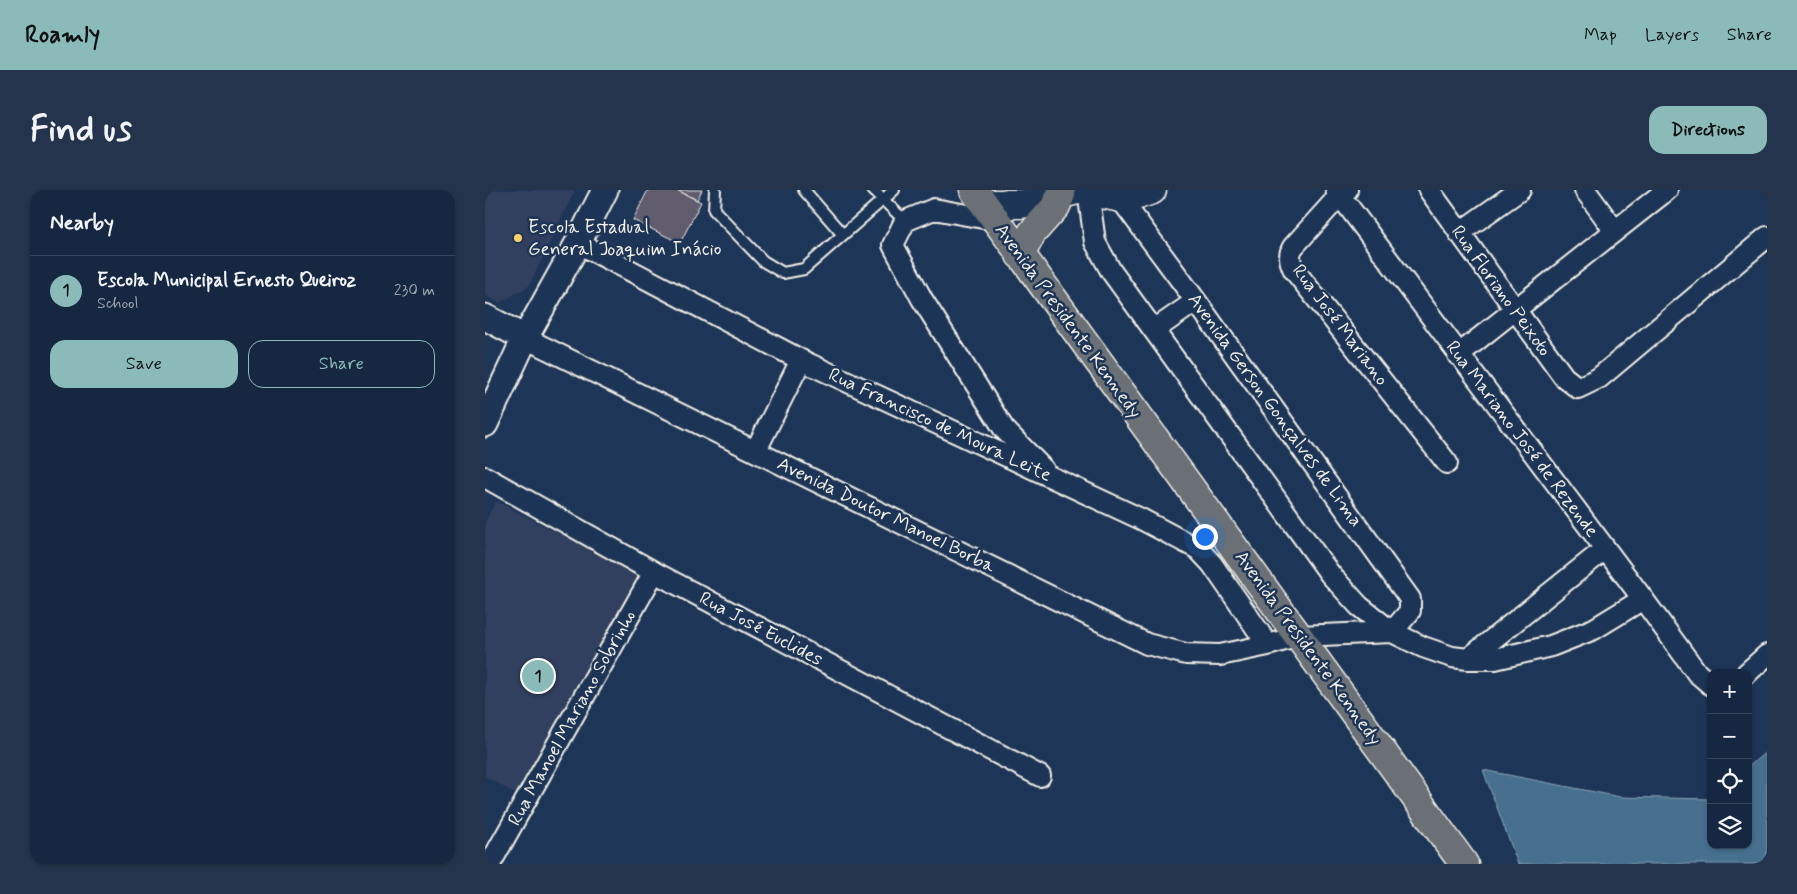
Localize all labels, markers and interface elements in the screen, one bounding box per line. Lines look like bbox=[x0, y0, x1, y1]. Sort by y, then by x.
text: Roamly bbox=[25, 20, 100, 51]
text: Map bbox=[1584, 23, 1617, 47]
text: Layers bbox=[1645, 23, 1699, 47]
text: Share bbox=[1727, 23, 1772, 47]
button: Directions bbox=[1649, 106, 1767, 154]
text: Find us bbox=[30, 107, 132, 153]
text: Nearby bbox=[50, 209, 114, 237]
place label: Escola Estadual General Joaquim Inácio bbox=[528, 215, 721, 262]
street label: Avenida Presidente Kennedy bbox=[989, 219, 1147, 423]
street label: Rua Floriano Peixoto bbox=[1445, 221, 1557, 361]
marker: Escola Estadual General Joaquim Inácio bbox=[512, 232, 524, 244]
street label: Rua José Mariano bbox=[1286, 259, 1394, 391]
text: Escola Municipal Ernesto Queiroz bbox=[97, 268, 356, 293]
text: 1 bbox=[62, 280, 70, 301]
text: 230 m bbox=[394, 280, 435, 301]
street label: Avenida Gerson Gonçalves de Lima bbox=[1182, 288, 1368, 532]
text: School bbox=[97, 293, 138, 314]
street label: Rua Mariano José de Rezende bbox=[1440, 336, 1604, 542]
button: Save bbox=[50, 340, 238, 388]
button: Share bbox=[248, 340, 435, 388]
street label: Rua Francisco de Moura Leite bbox=[824, 362, 1056, 488]
street label: Avenida Doutor Manoel Borba bbox=[773, 451, 1000, 579]
your location bbox=[1192, 524, 1218, 550]
street label: Avenida Presidente Kennedy bbox=[1229, 546, 1387, 750]
street label: Rua José Euclides bbox=[695, 586, 827, 672]
street label: Rua Manoel Mariano Sobrinho bbox=[502, 605, 642, 830]
pin: 1 bbox=[522, 657, 554, 695]
map controls bbox=[1707, 669, 1752, 849]
button: + bbox=[1707, 669, 1752, 714]
button: − bbox=[1707, 714, 1752, 759]
button: locate bbox=[1707, 759, 1752, 804]
button: layers bbox=[1707, 804, 1752, 849]

